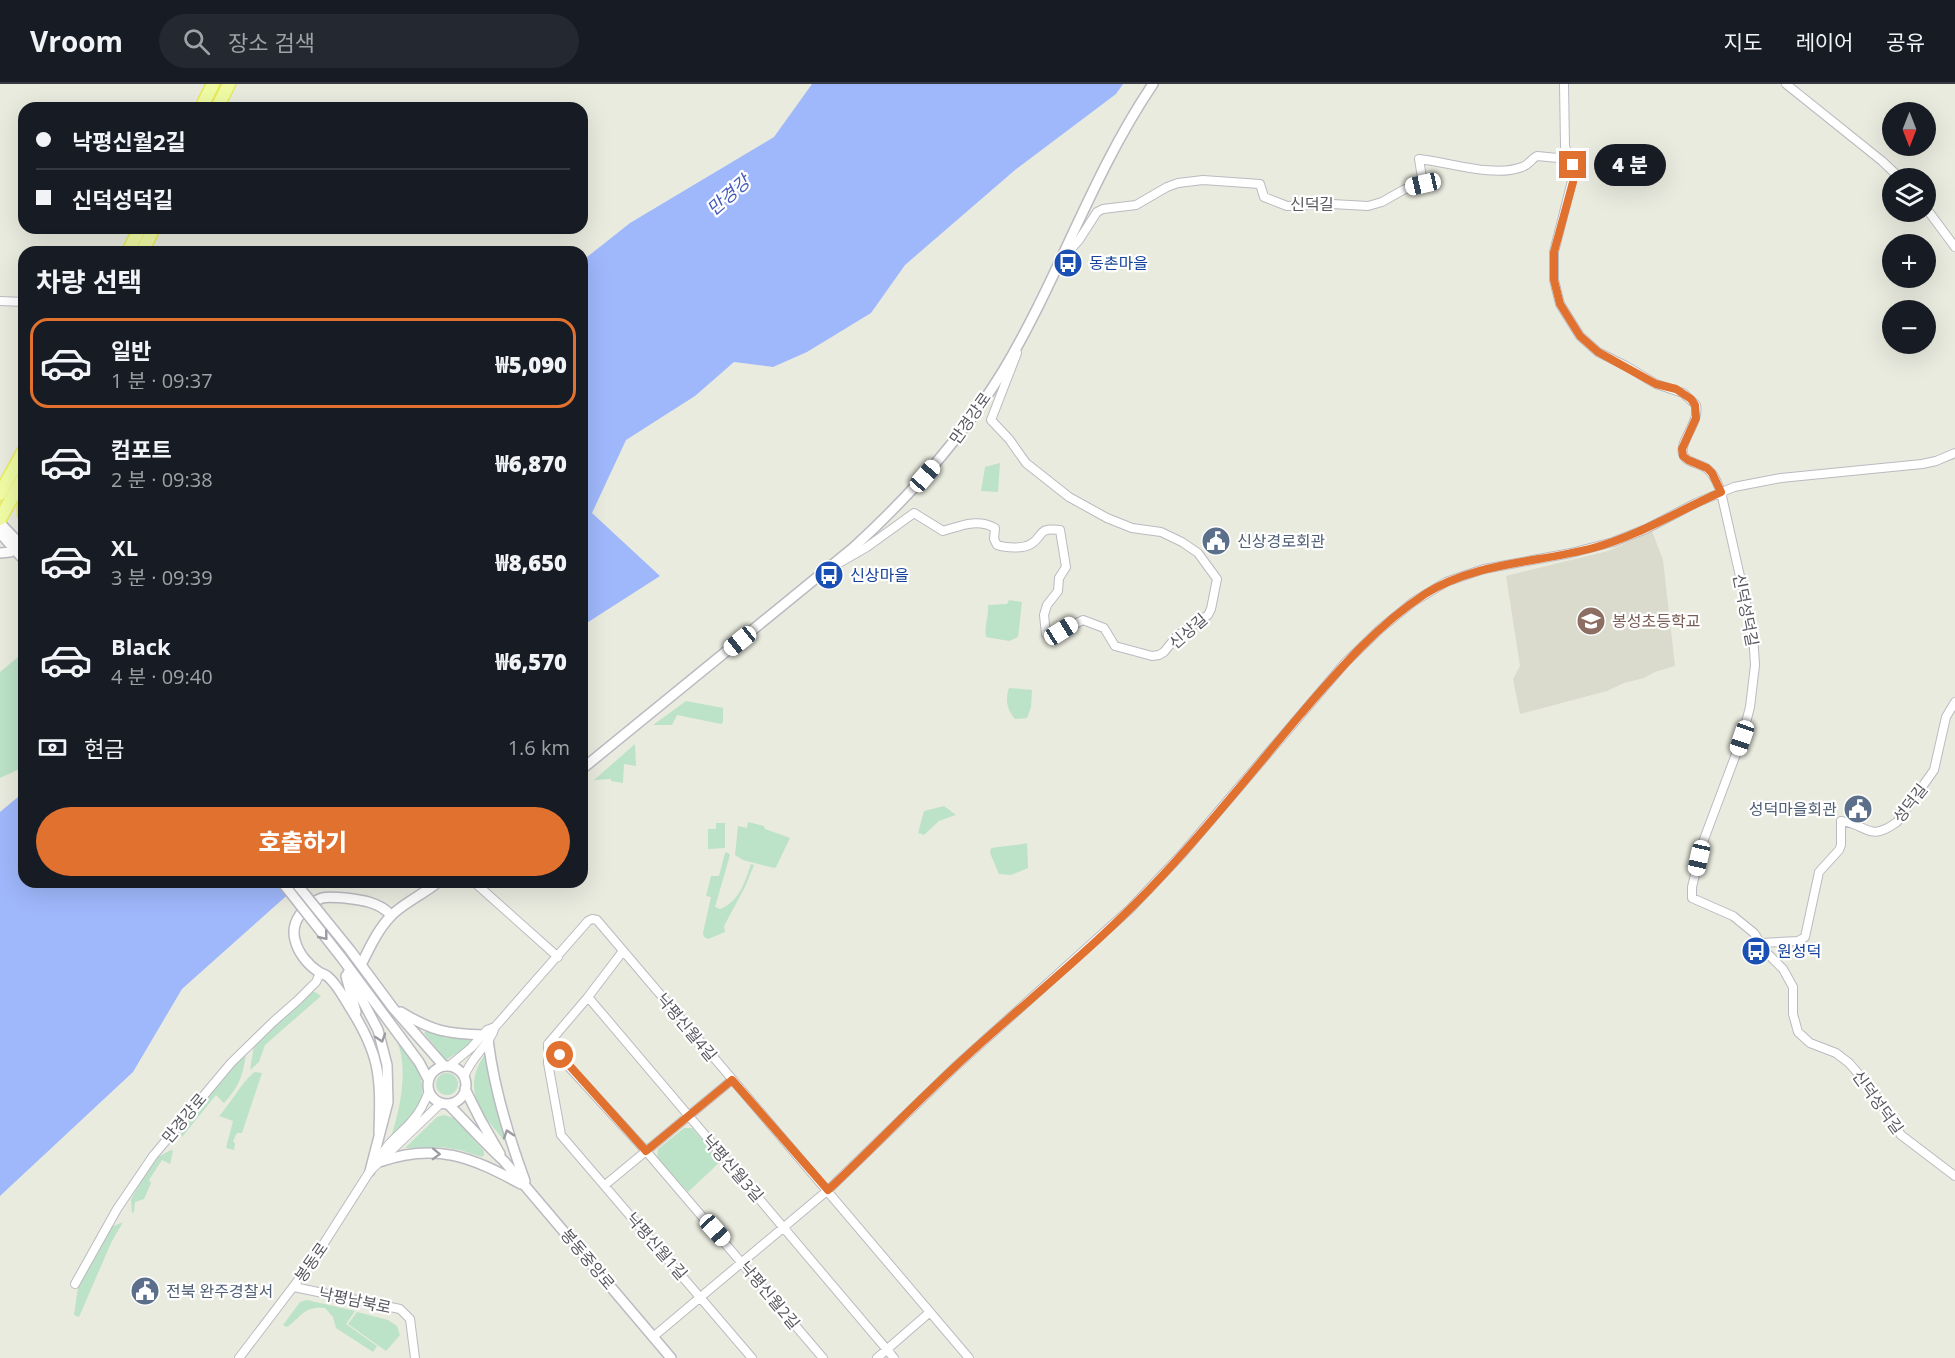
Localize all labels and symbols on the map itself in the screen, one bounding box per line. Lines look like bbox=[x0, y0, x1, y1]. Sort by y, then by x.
north arrow bbox=[1882, 102, 1936, 156]
callout: 4 분 bbox=[1594, 144, 1666, 186]
route end bbox=[1559, 151, 1586, 178]
water label: 만경강 bbox=[701, 168, 756, 220]
car bbox=[1403, 171, 1443, 197]
street label: 신덕길 bbox=[1290, 193, 1334, 215]
bus stop icon: 동촌마을 bbox=[1052, 247, 1084, 279]
place label: 동촌마을 bbox=[1089, 252, 1148, 274]
street label: 만경강로 bbox=[944, 387, 996, 448]
car bbox=[906, 457, 944, 495]
public building icon: 신상경로회관 bbox=[1200, 525, 1232, 557]
place label: 신상경로회관 bbox=[1237, 530, 1326, 552]
bus stop icon: 신상마을 bbox=[813, 559, 845, 591]
place label: 신상마을 bbox=[850, 564, 909, 586]
street label: 신덕성덕길 bbox=[1728, 572, 1764, 648]
school or university icon: 봉성초등학교 bbox=[1575, 605, 1607, 637]
street label: 신상길 bbox=[1164, 608, 1212, 654]
place label: 봉성초등학교 bbox=[1612, 610, 1700, 632]
car bbox=[1041, 614, 1081, 648]
car bbox=[720, 623, 760, 659]
car bbox=[1728, 718, 1756, 758]
street label: 성덕길 bbox=[1888, 779, 1932, 827]
public building icon: 성덕마을회관 bbox=[1842, 793, 1874, 825]
place label: 성덕마을회관 bbox=[1749, 798, 1837, 820]
car bbox=[1686, 838, 1712, 878]
one-way arrow bbox=[317, 929, 328, 940]
bus stop icon: 원성덕 bbox=[1740, 935, 1772, 967]
place label: 원성덕 bbox=[1777, 940, 1821, 962]
street label: 낙평신월4길 bbox=[652, 988, 722, 1066]
one-way arrow bbox=[373, 1033, 386, 1043]
route start bbox=[546, 1041, 573, 1068]
street label: 신덕성덕길 bbox=[1847, 1066, 1909, 1138]
street label: 만경강로 bbox=[157, 1088, 212, 1148]
one-way arrow bbox=[503, 1129, 515, 1140]
street label: 낙평신월3길 bbox=[698, 1130, 768, 1206]
one-way arrow bbox=[432, 1147, 441, 1160]
street label: 낙평신월1길 bbox=[622, 1208, 692, 1284]
car bbox=[696, 1211, 734, 1249]
street label: 봉동중앙로 bbox=[556, 1224, 620, 1294]
street label: 봉동로 bbox=[289, 1237, 333, 1286]
street label: 낙평신월2길 bbox=[735, 1256, 805, 1334]
public building icon: 전북 완주경찰서 bbox=[129, 1275, 161, 1307]
place label: 전북 완주경찰서 bbox=[166, 1280, 273, 1302]
street label: 낙평남북로 bbox=[317, 1282, 394, 1318]

